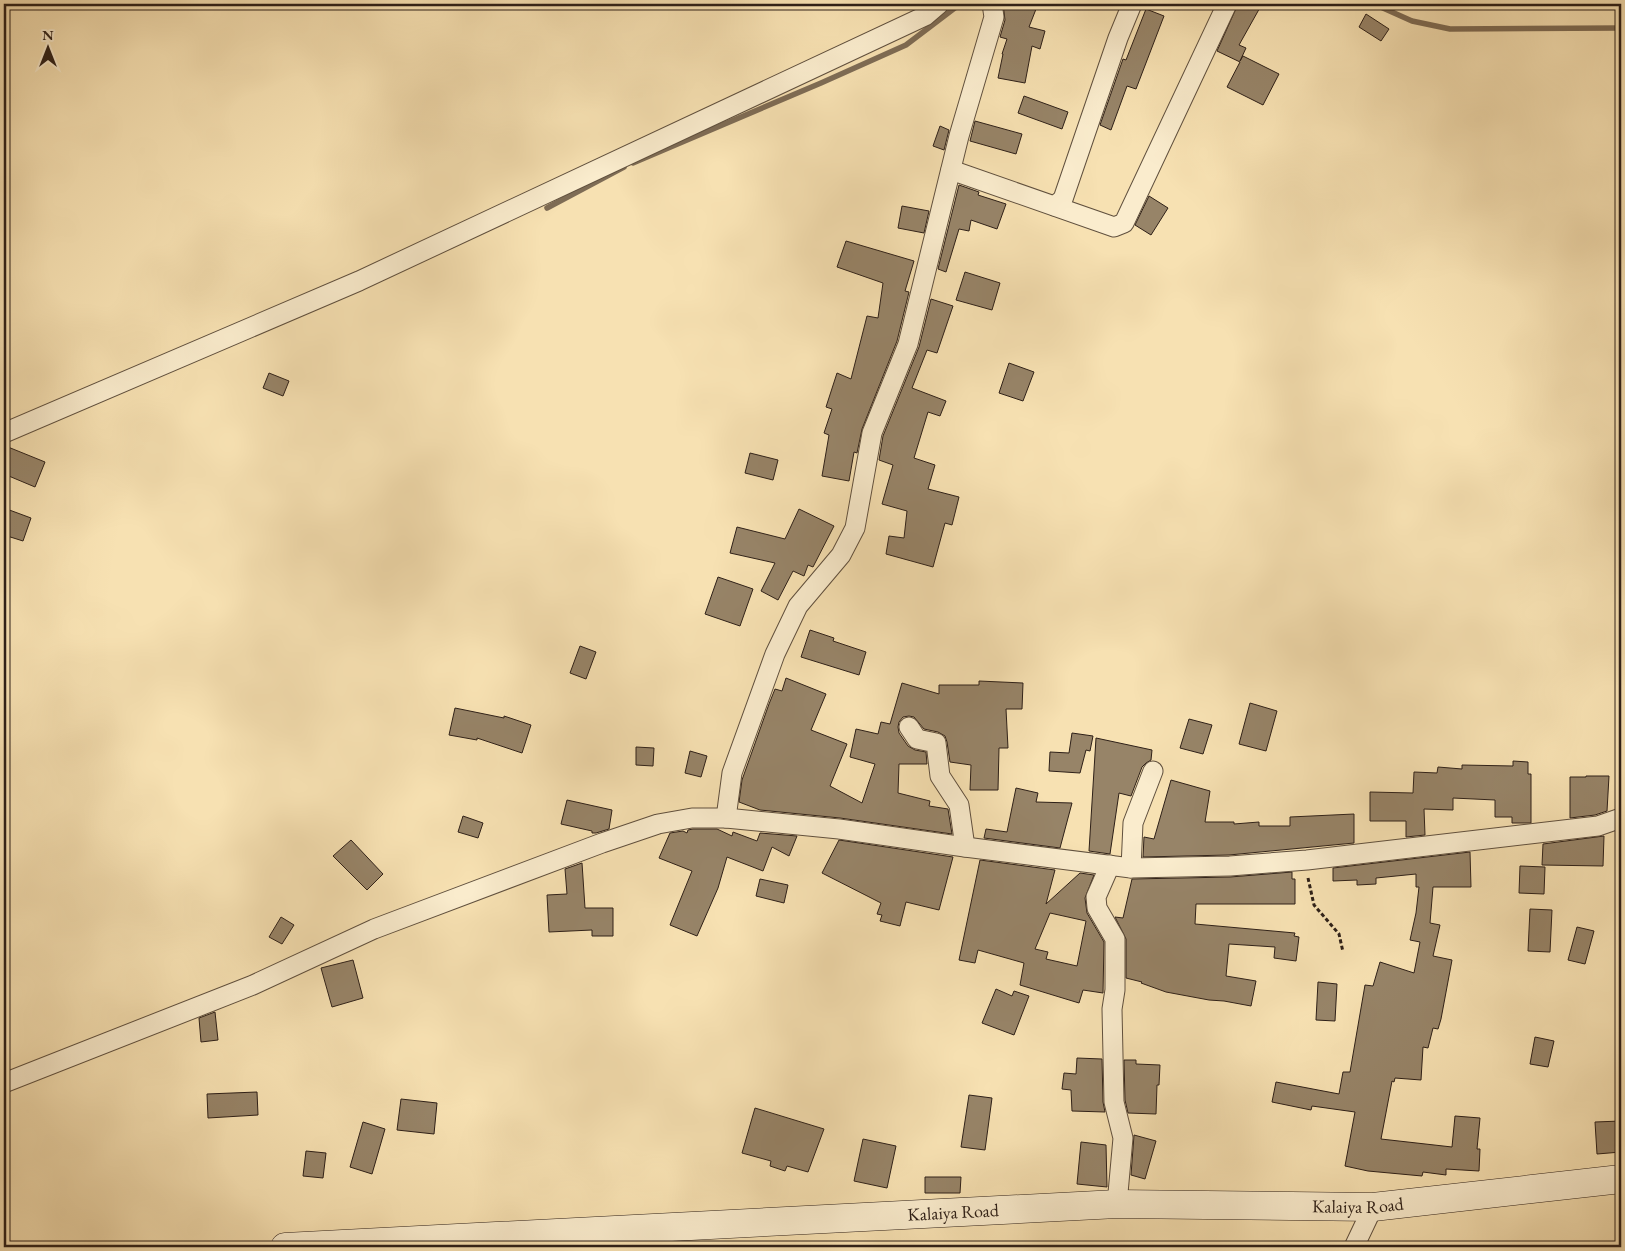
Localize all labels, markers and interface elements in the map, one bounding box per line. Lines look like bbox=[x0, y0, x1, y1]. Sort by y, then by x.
north arrow bbox=[22, 22, 72, 72]
text: N bbox=[42, 26, 54, 44]
street label: Kalaiya Road bbox=[1312, 1192, 1406, 1218]
street label: Kalaiya Road bbox=[907, 1198, 1000, 1226]

